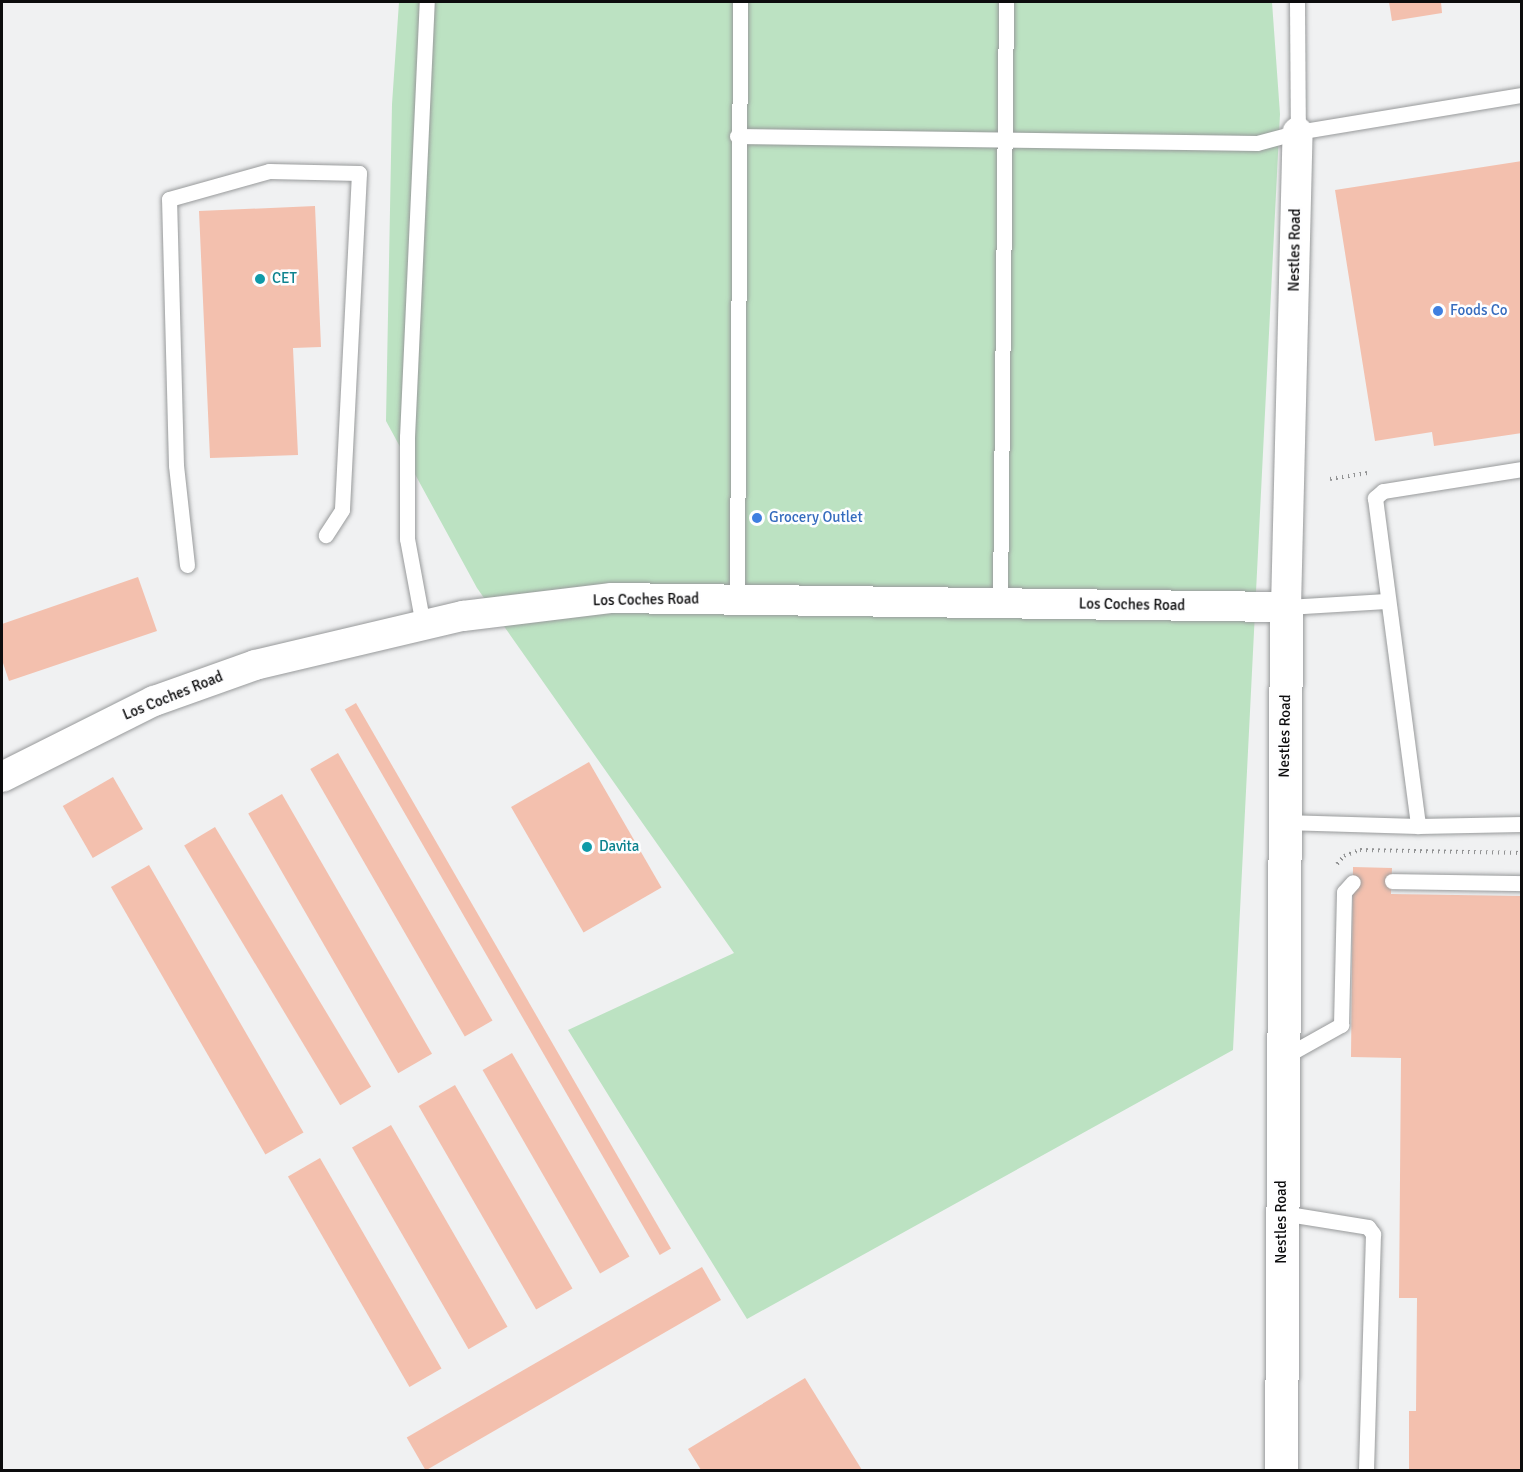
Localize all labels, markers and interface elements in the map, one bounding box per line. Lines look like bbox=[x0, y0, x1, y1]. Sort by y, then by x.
street label: Nestles Road bbox=[1285, 208, 1305, 292]
place label: CET bbox=[272, 270, 297, 288]
marker: CET bbox=[253, 272, 267, 286]
place label: Foods Co bbox=[1450, 302, 1508, 320]
marker: Foods Co bbox=[1431, 304, 1445, 318]
place label: Grocery Outlet bbox=[769, 509, 863, 527]
marker: Grocery Outlet bbox=[750, 511, 764, 525]
street label: Los Coches Road bbox=[593, 590, 699, 610]
street label: Los Coches Road bbox=[1079, 595, 1185, 615]
street label: Los Coches Road bbox=[120, 668, 226, 724]
street label: Nestles Road bbox=[1275, 694, 1295, 778]
place label: Davita bbox=[599, 838, 639, 856]
marker: Davita bbox=[580, 840, 594, 854]
street label: Nestles Road bbox=[1273, 1180, 1291, 1264]

